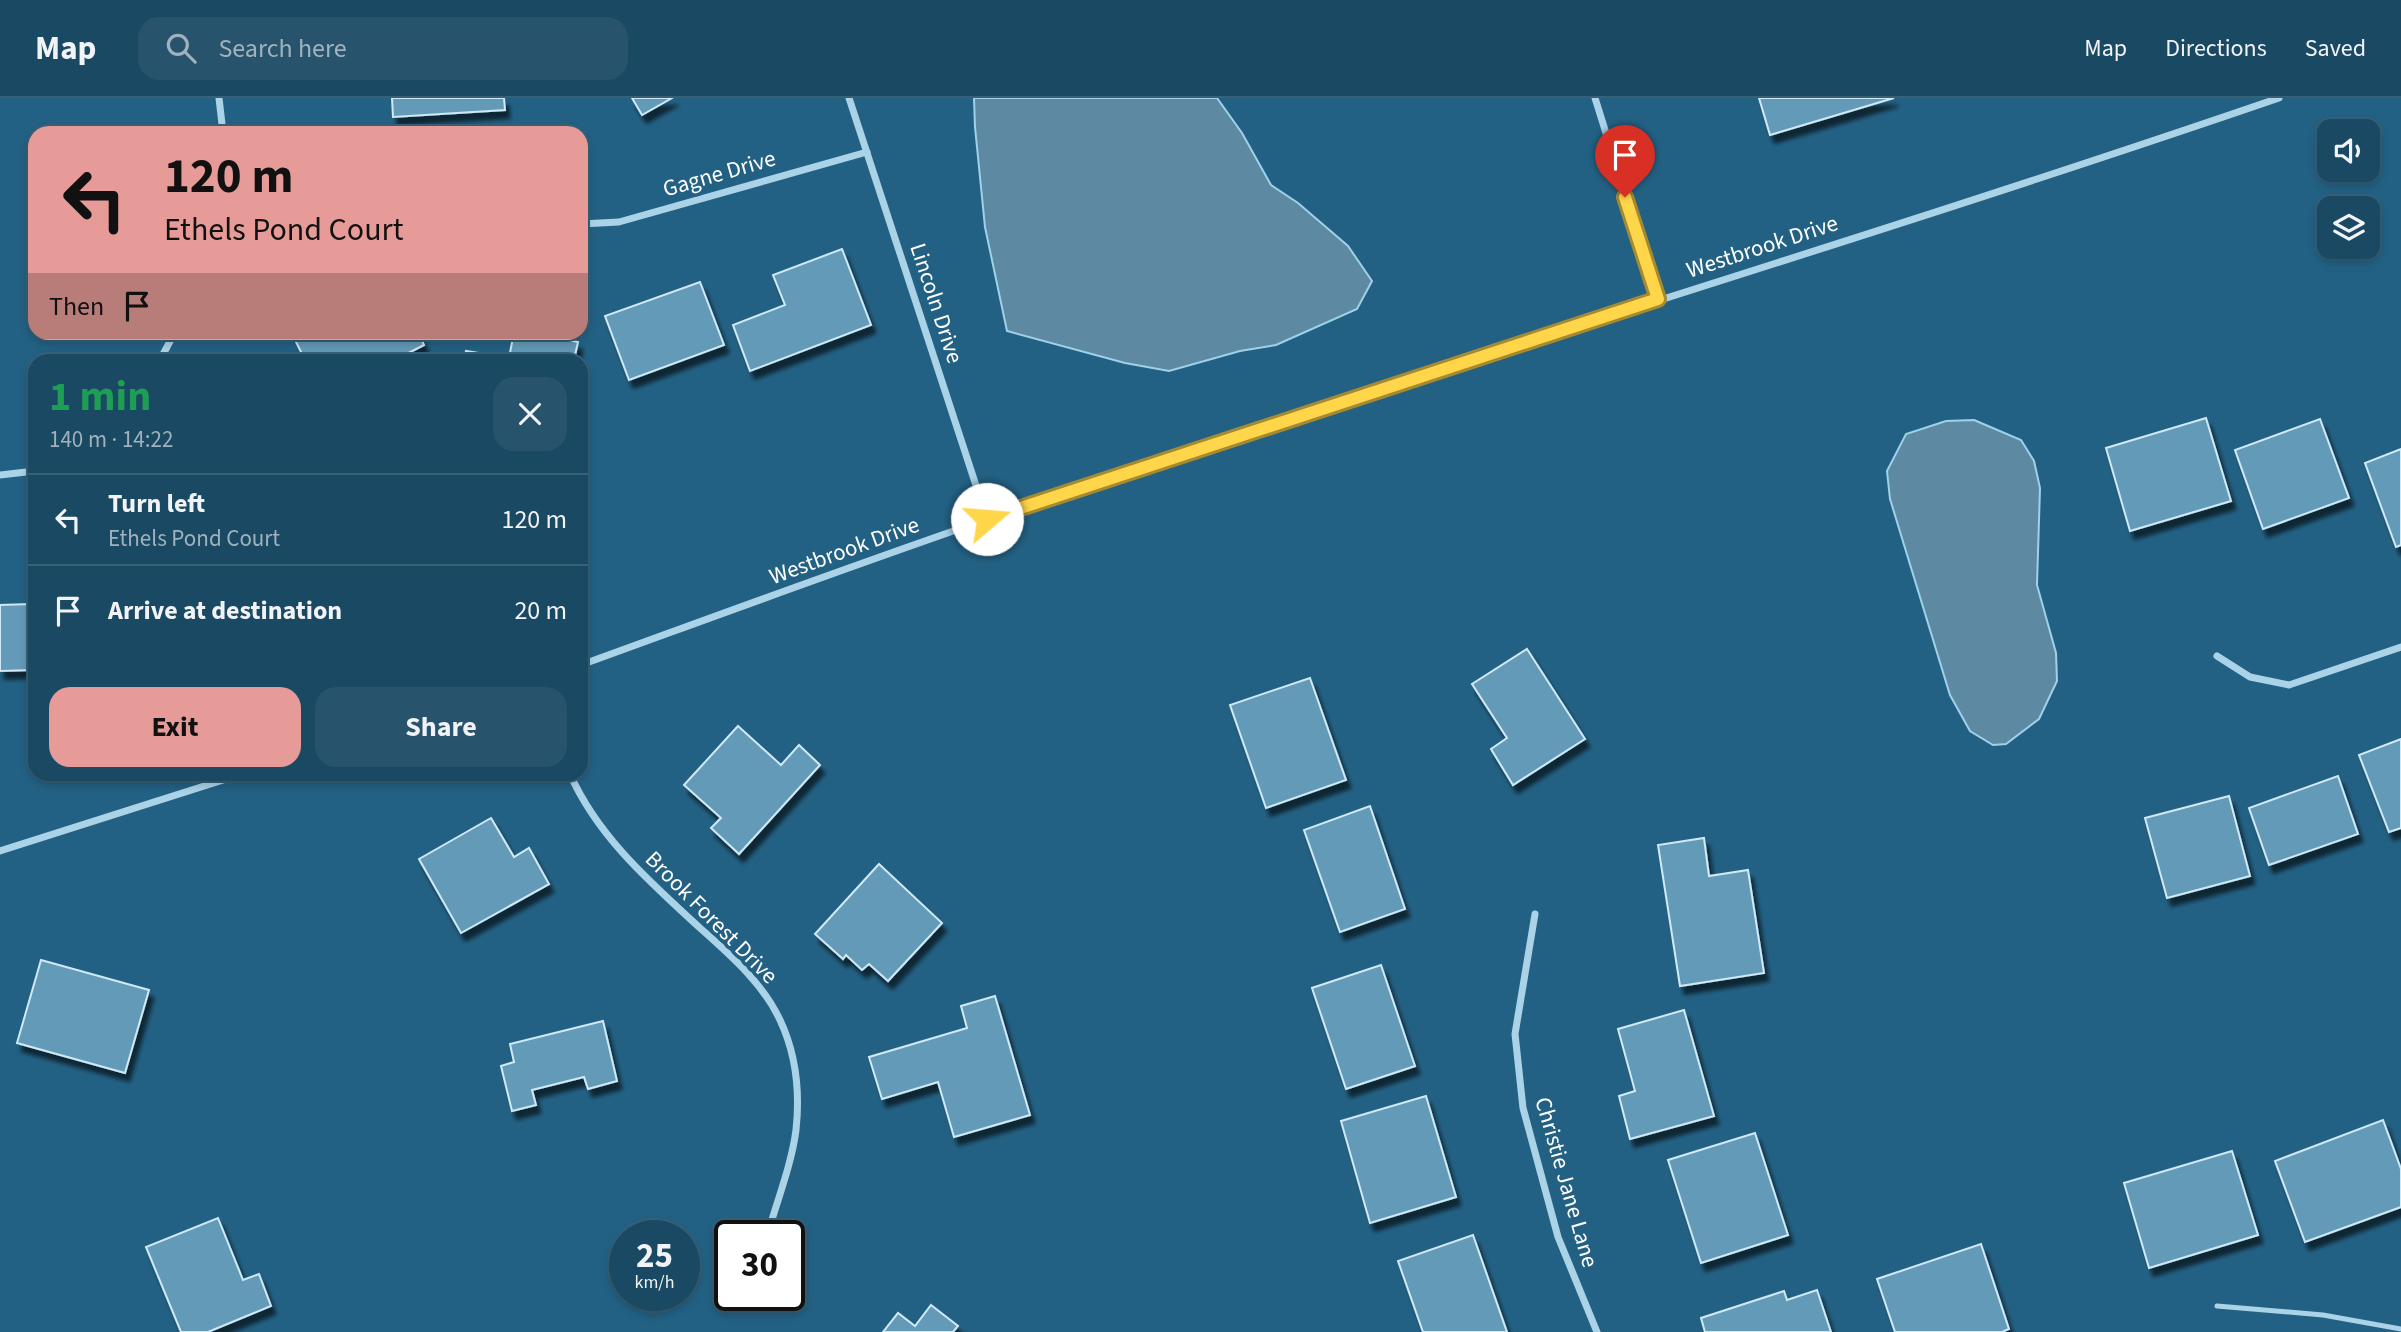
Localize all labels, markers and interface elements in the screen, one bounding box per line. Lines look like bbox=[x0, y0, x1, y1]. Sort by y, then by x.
search box bbox=[138, 17, 628, 80]
text: Map bbox=[35, 25, 96, 72]
icon: search bbox=[162, 29, 200, 67]
text: Search here bbox=[218, 30, 347, 67]
text: Map bbox=[2084, 31, 2127, 66]
text: Directions bbox=[2165, 31, 2267, 66]
text: Saved bbox=[2305, 31, 2366, 66]
map controls bbox=[2317, 119, 2380, 259]
button: sound bbox=[2317, 119, 2380, 182]
pin bbox=[1595, 125, 1655, 197]
icon: arrive bbox=[1606, 136, 1644, 174]
text: 120 m bbox=[164, 142, 293, 212]
street label: Gagne Drive bbox=[659, 142, 779, 205]
icon: left bbox=[49, 154, 140, 245]
button: layers bbox=[2317, 196, 2380, 259]
street label: Westbrook Drive bbox=[1682, 206, 1842, 287]
text: Ethels Pond Court bbox=[164, 207, 403, 253]
street label: Lincoln Drive bbox=[902, 239, 971, 368]
icon: arrive bbox=[118, 287, 156, 325]
text: Then bbox=[49, 288, 104, 325]
text: 1 min bbox=[49, 367, 151, 427]
button: close bbox=[493, 377, 567, 451]
text: 140 m · 14:22 bbox=[49, 423, 173, 456]
position arrow bbox=[950, 482, 1024, 556]
text: Turn left bbox=[108, 485, 205, 522]
icon: left bbox=[49, 501, 87, 539]
text: 120 m bbox=[501, 501, 567, 538]
street label: Westbrook Drive bbox=[764, 508, 924, 593]
text: Ethels Pond Court bbox=[108, 522, 280, 555]
icon: arrive bbox=[49, 592, 87, 630]
text: Arrive at destination bbox=[108, 592, 342, 629]
text: 20 m bbox=[514, 592, 567, 629]
button: Exit bbox=[49, 687, 301, 767]
button: Share bbox=[315, 687, 567, 767]
street label: Brook Forest Drive bbox=[638, 843, 786, 991]
street label: Christie Jane Lane bbox=[1526, 1093, 1607, 1271]
speed limit sign: 30 bbox=[714, 1220, 805, 1311]
text: 25 bbox=[636, 1231, 673, 1281]
text: km/h bbox=[635, 1270, 674, 1295]

